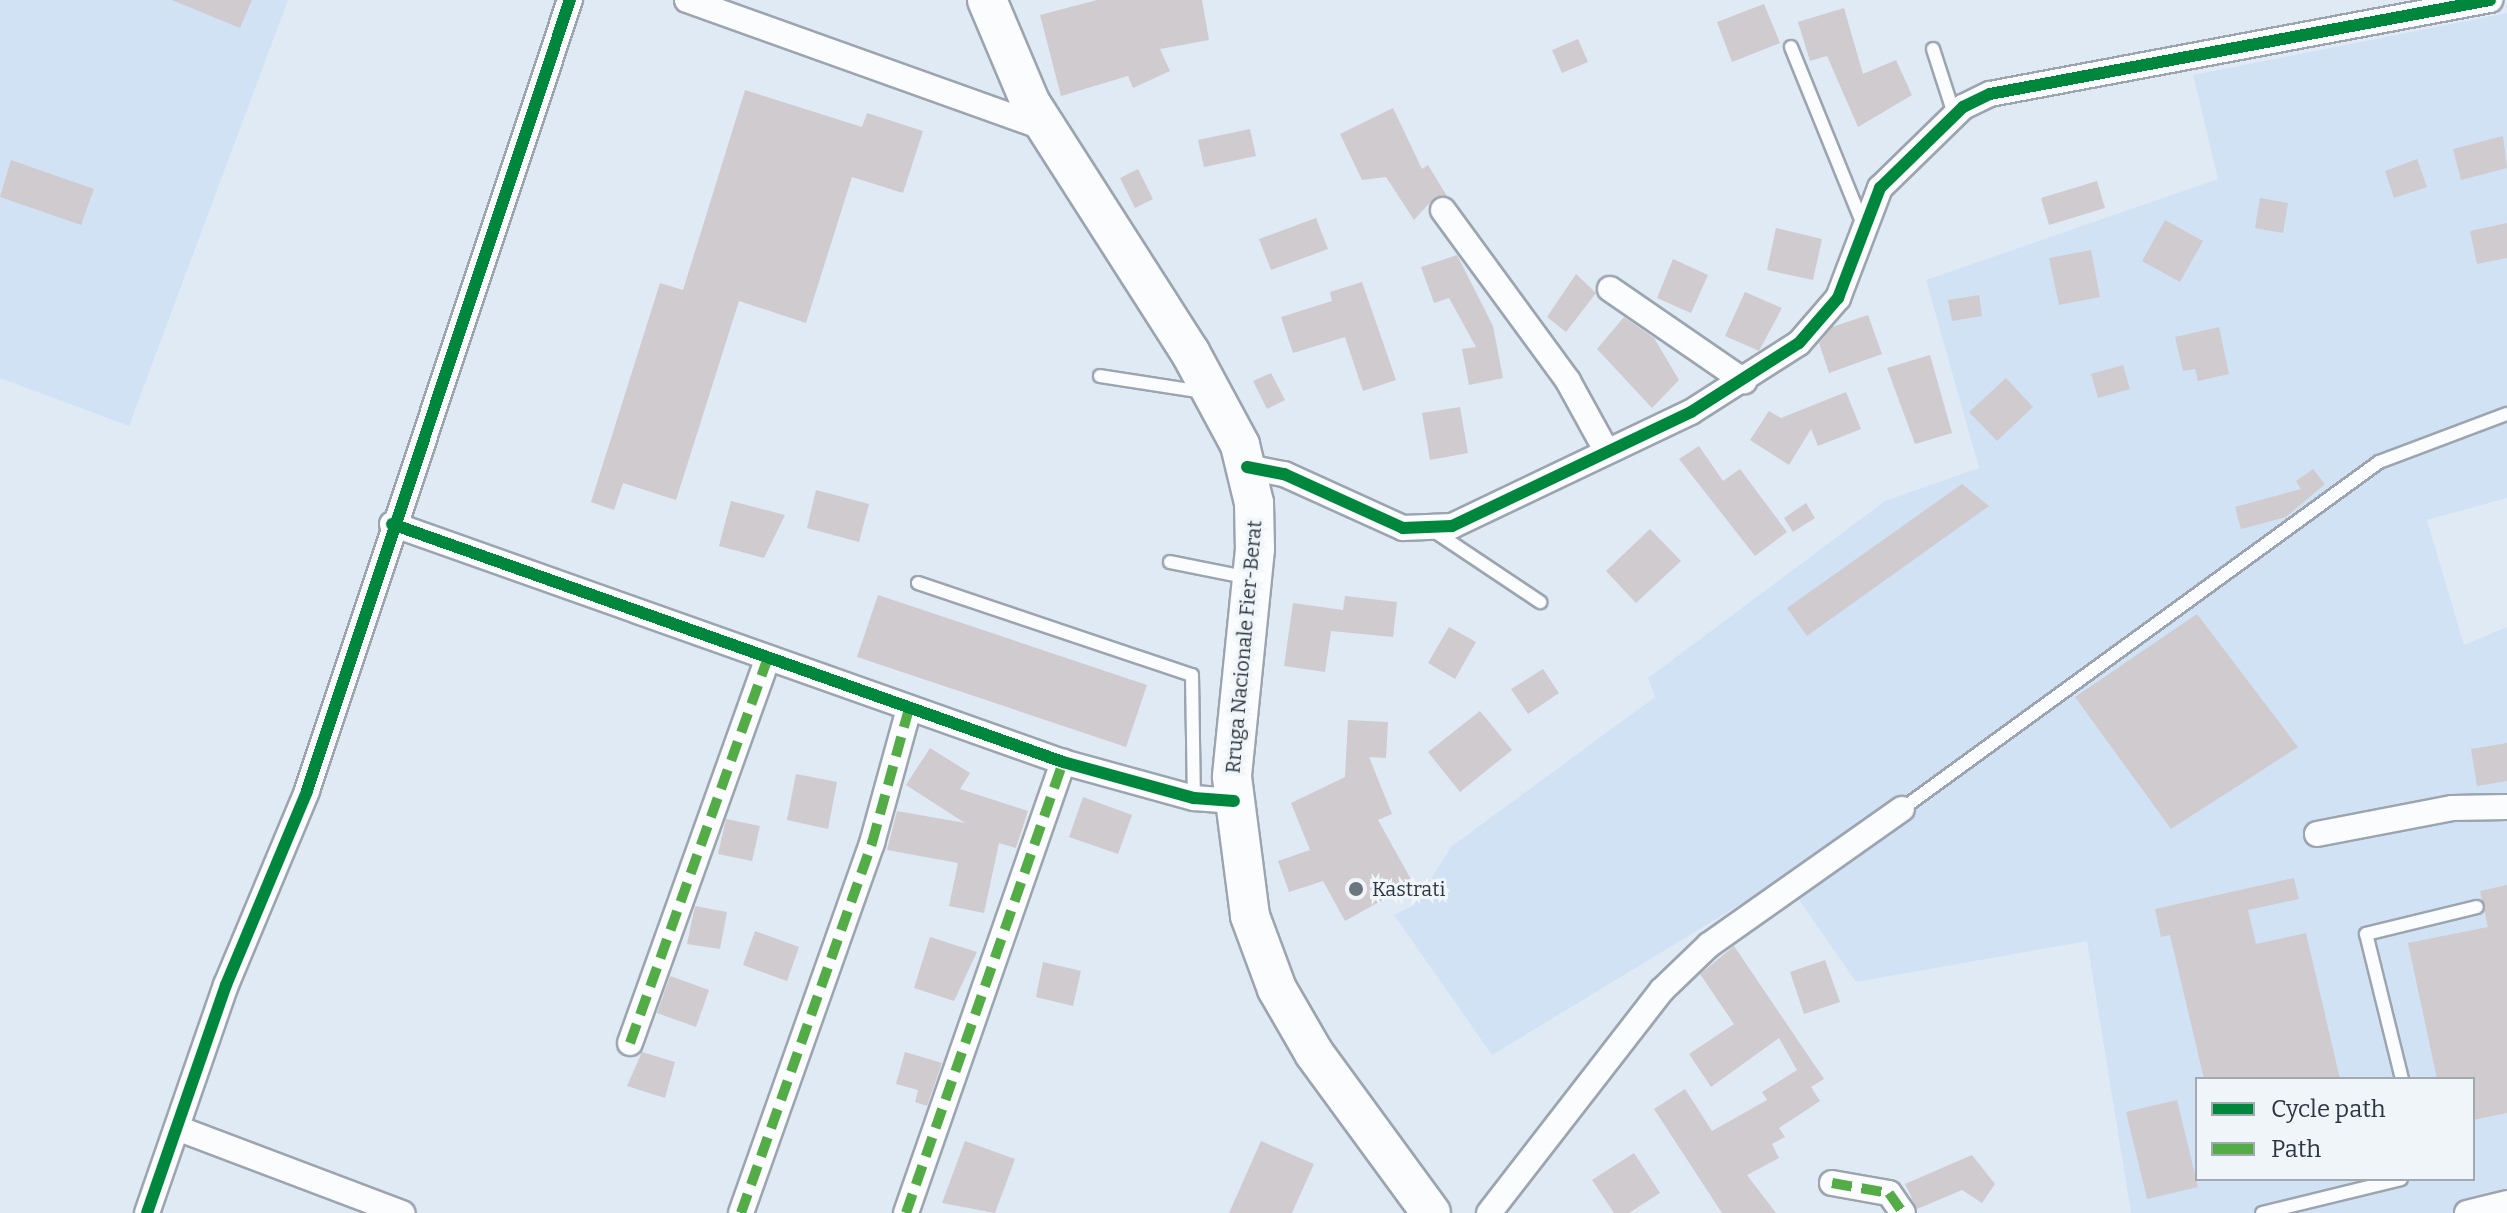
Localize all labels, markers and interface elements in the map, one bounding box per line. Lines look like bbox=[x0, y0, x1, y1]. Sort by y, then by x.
street label: Rruga Nacionale Fier-Berat bbox=[1221, 519, 1267, 775]
place label: Kastrati bbox=[1372, 877, 1445, 901]
marker: Kastrati bbox=[1347, 880, 1365, 898]
legend bbox=[2195, 1077, 2475, 1181]
text: Cycle path bbox=[2271, 1095, 2386, 1123]
text: Path bbox=[2271, 1135, 2321, 1163]

